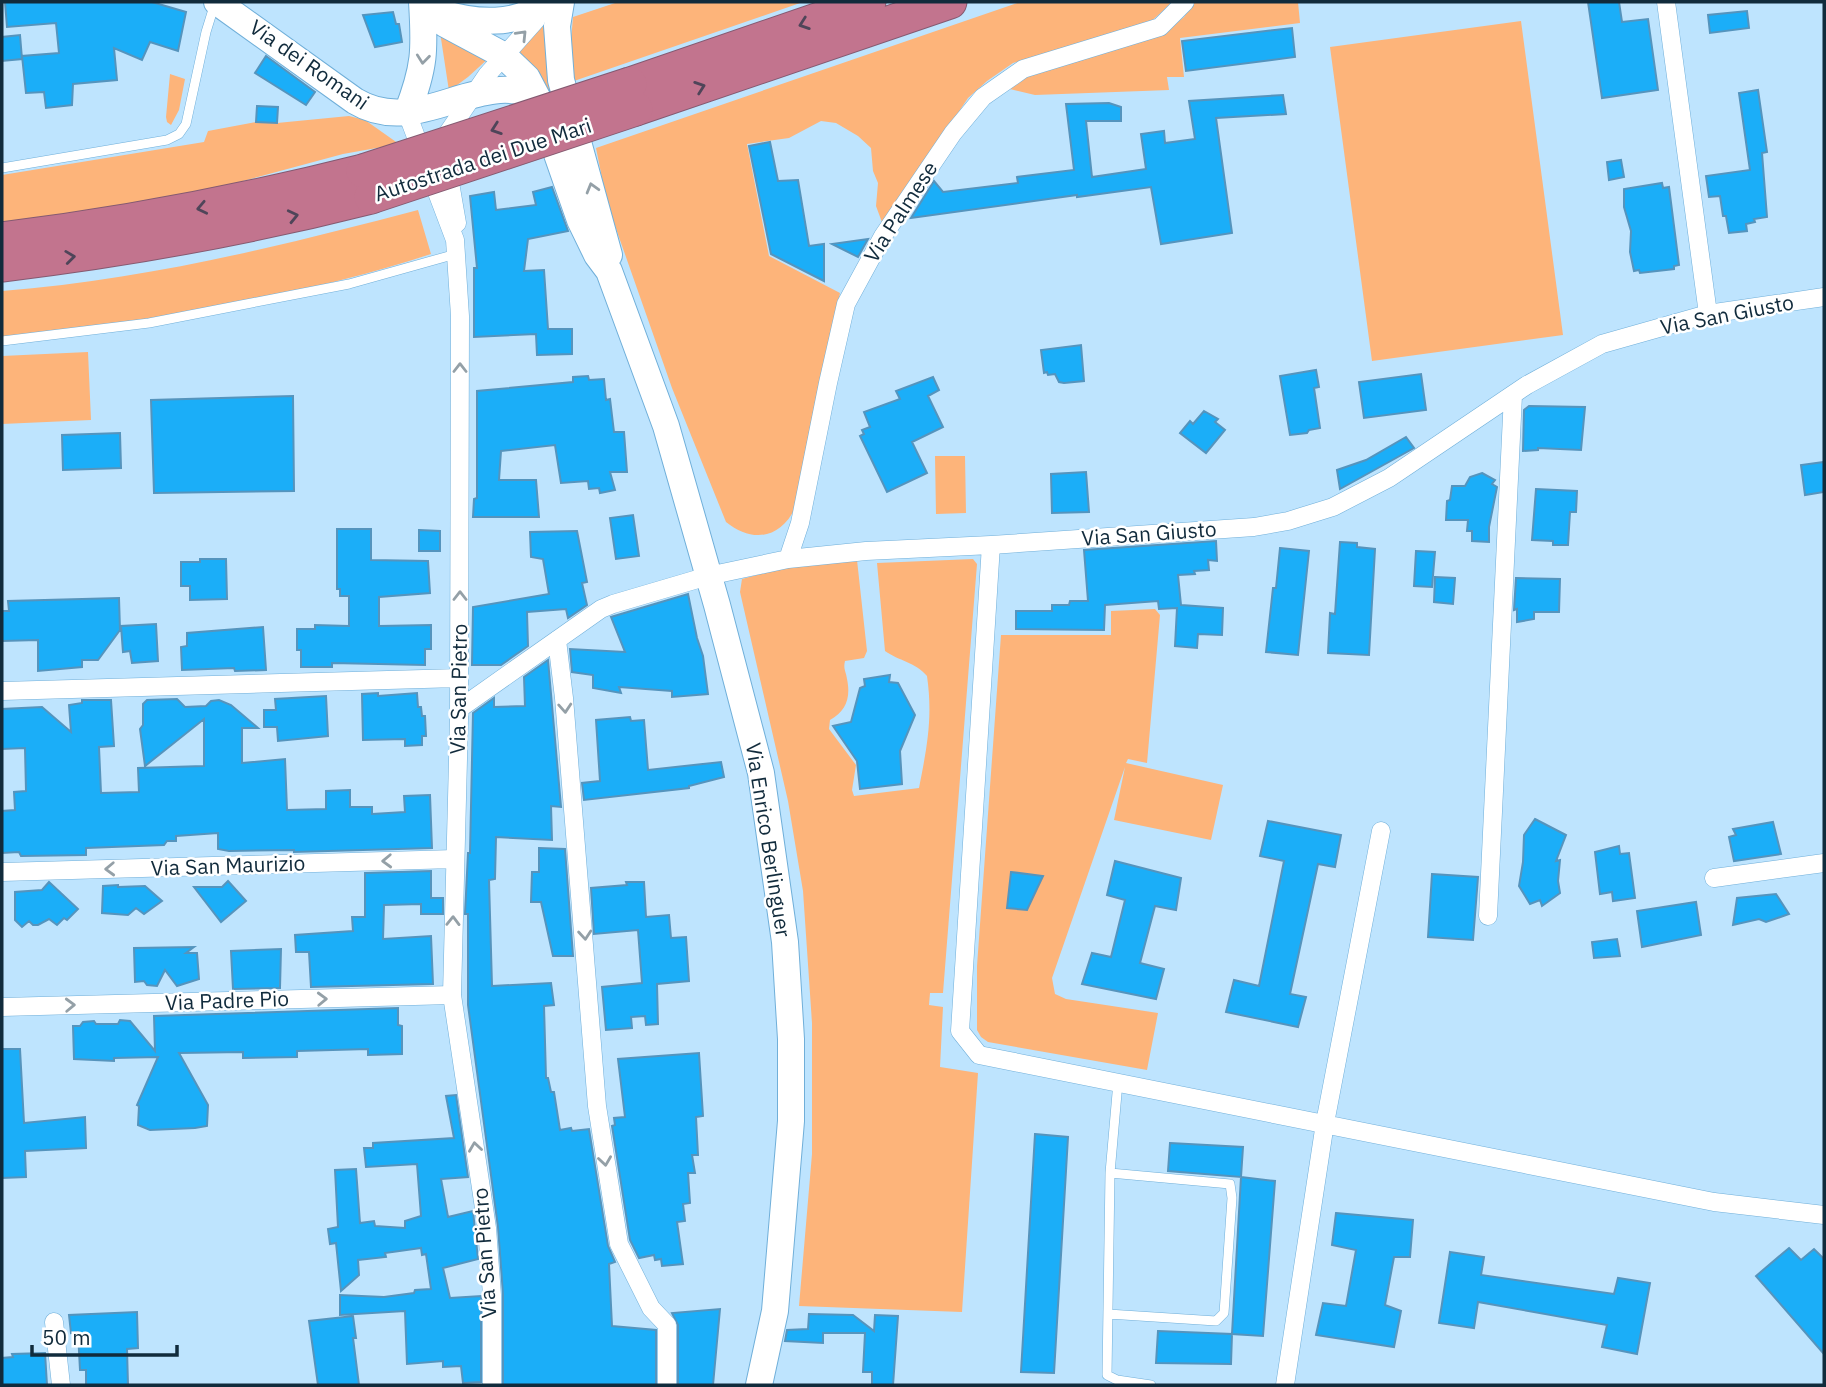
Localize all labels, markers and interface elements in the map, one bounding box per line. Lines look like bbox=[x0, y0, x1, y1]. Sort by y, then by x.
street label: Via dei Romani bbox=[244, 13, 375, 116]
one-way arrow bbox=[798, 16, 811, 30]
one-way arrow bbox=[513, 30, 526, 43]
one-way arrow bbox=[416, 53, 431, 65]
one-way arrow bbox=[694, 81, 706, 95]
street label: Autostrada dei Due Mari bbox=[371, 111, 595, 207]
one-way arrow bbox=[490, 121, 502, 135]
street label: Via Palmese bbox=[857, 155, 943, 267]
one-way arrow bbox=[586, 183, 600, 195]
one-way arrow bbox=[196, 200, 208, 215]
one-way arrow bbox=[287, 210, 299, 225]
one-way arrow bbox=[64, 250, 75, 265]
street label: Via San Giusto bbox=[1658, 287, 1796, 341]
one-way arrow bbox=[452, 362, 468, 373]
street label: Via San Giusto bbox=[1080, 514, 1217, 552]
one-way arrow bbox=[452, 590, 468, 600]
street label: Via San Pietro bbox=[443, 623, 473, 755]
one-way arrow bbox=[557, 703, 572, 714]
street label: Via Enrico Berlinguer bbox=[740, 741, 798, 939]
street label: Via San Maurizio bbox=[150, 848, 306, 882]
one-way arrow bbox=[381, 854, 392, 869]
one-way arrow bbox=[105, 862, 116, 877]
one-way arrow bbox=[445, 915, 461, 926]
one-way arrow bbox=[577, 929, 592, 941]
street label: Via Padre Pio bbox=[165, 984, 289, 1016]
one-way arrow bbox=[317, 991, 328, 1006]
one-way arrow bbox=[65, 998, 76, 1013]
one-way arrow bbox=[468, 1141, 483, 1152]
one-way arrow bbox=[598, 1155, 613, 1167]
street label: Via San Pietro bbox=[465, 1187, 503, 1319]
scale bar bbox=[32, 1314, 177, 1358]
text: 50 m bbox=[42, 1323, 91, 1351]

